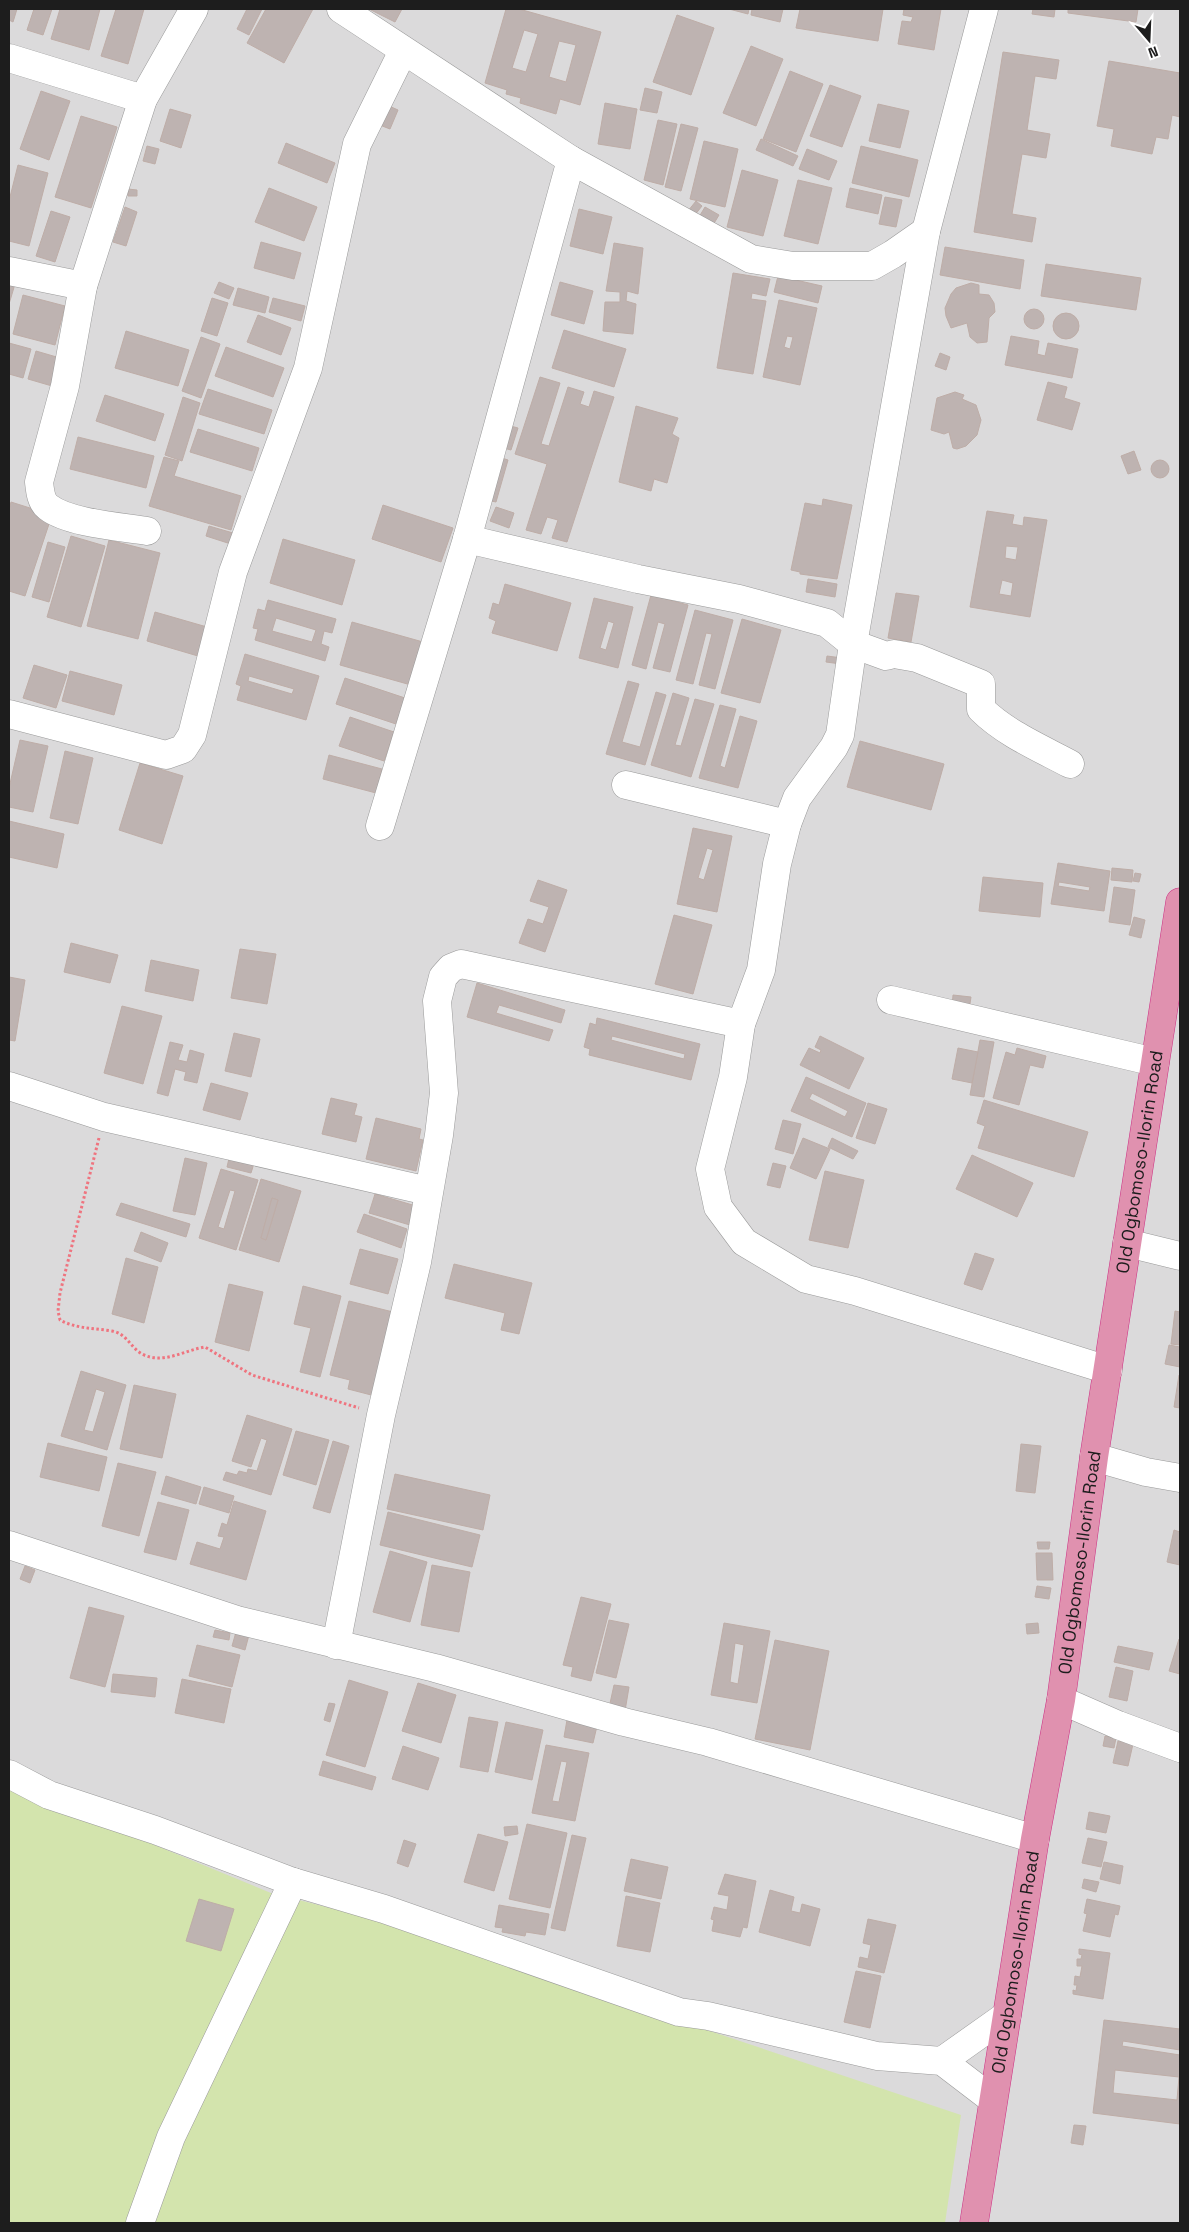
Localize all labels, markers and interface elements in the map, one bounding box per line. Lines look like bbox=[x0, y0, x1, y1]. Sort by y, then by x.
north arrow bbox=[1124, 15, 1174, 65]
text: N bbox=[1146, 42, 1161, 62]
street label: Old Ogbomoso-Ilorin Road bbox=[1111, 1049, 1168, 1275]
street label: Old Ogbomoso-Ilorin Road bbox=[1053, 1449, 1106, 1676]
street label: Old Ogbomoso-Ilorin Road bbox=[986, 1849, 1044, 2075]

